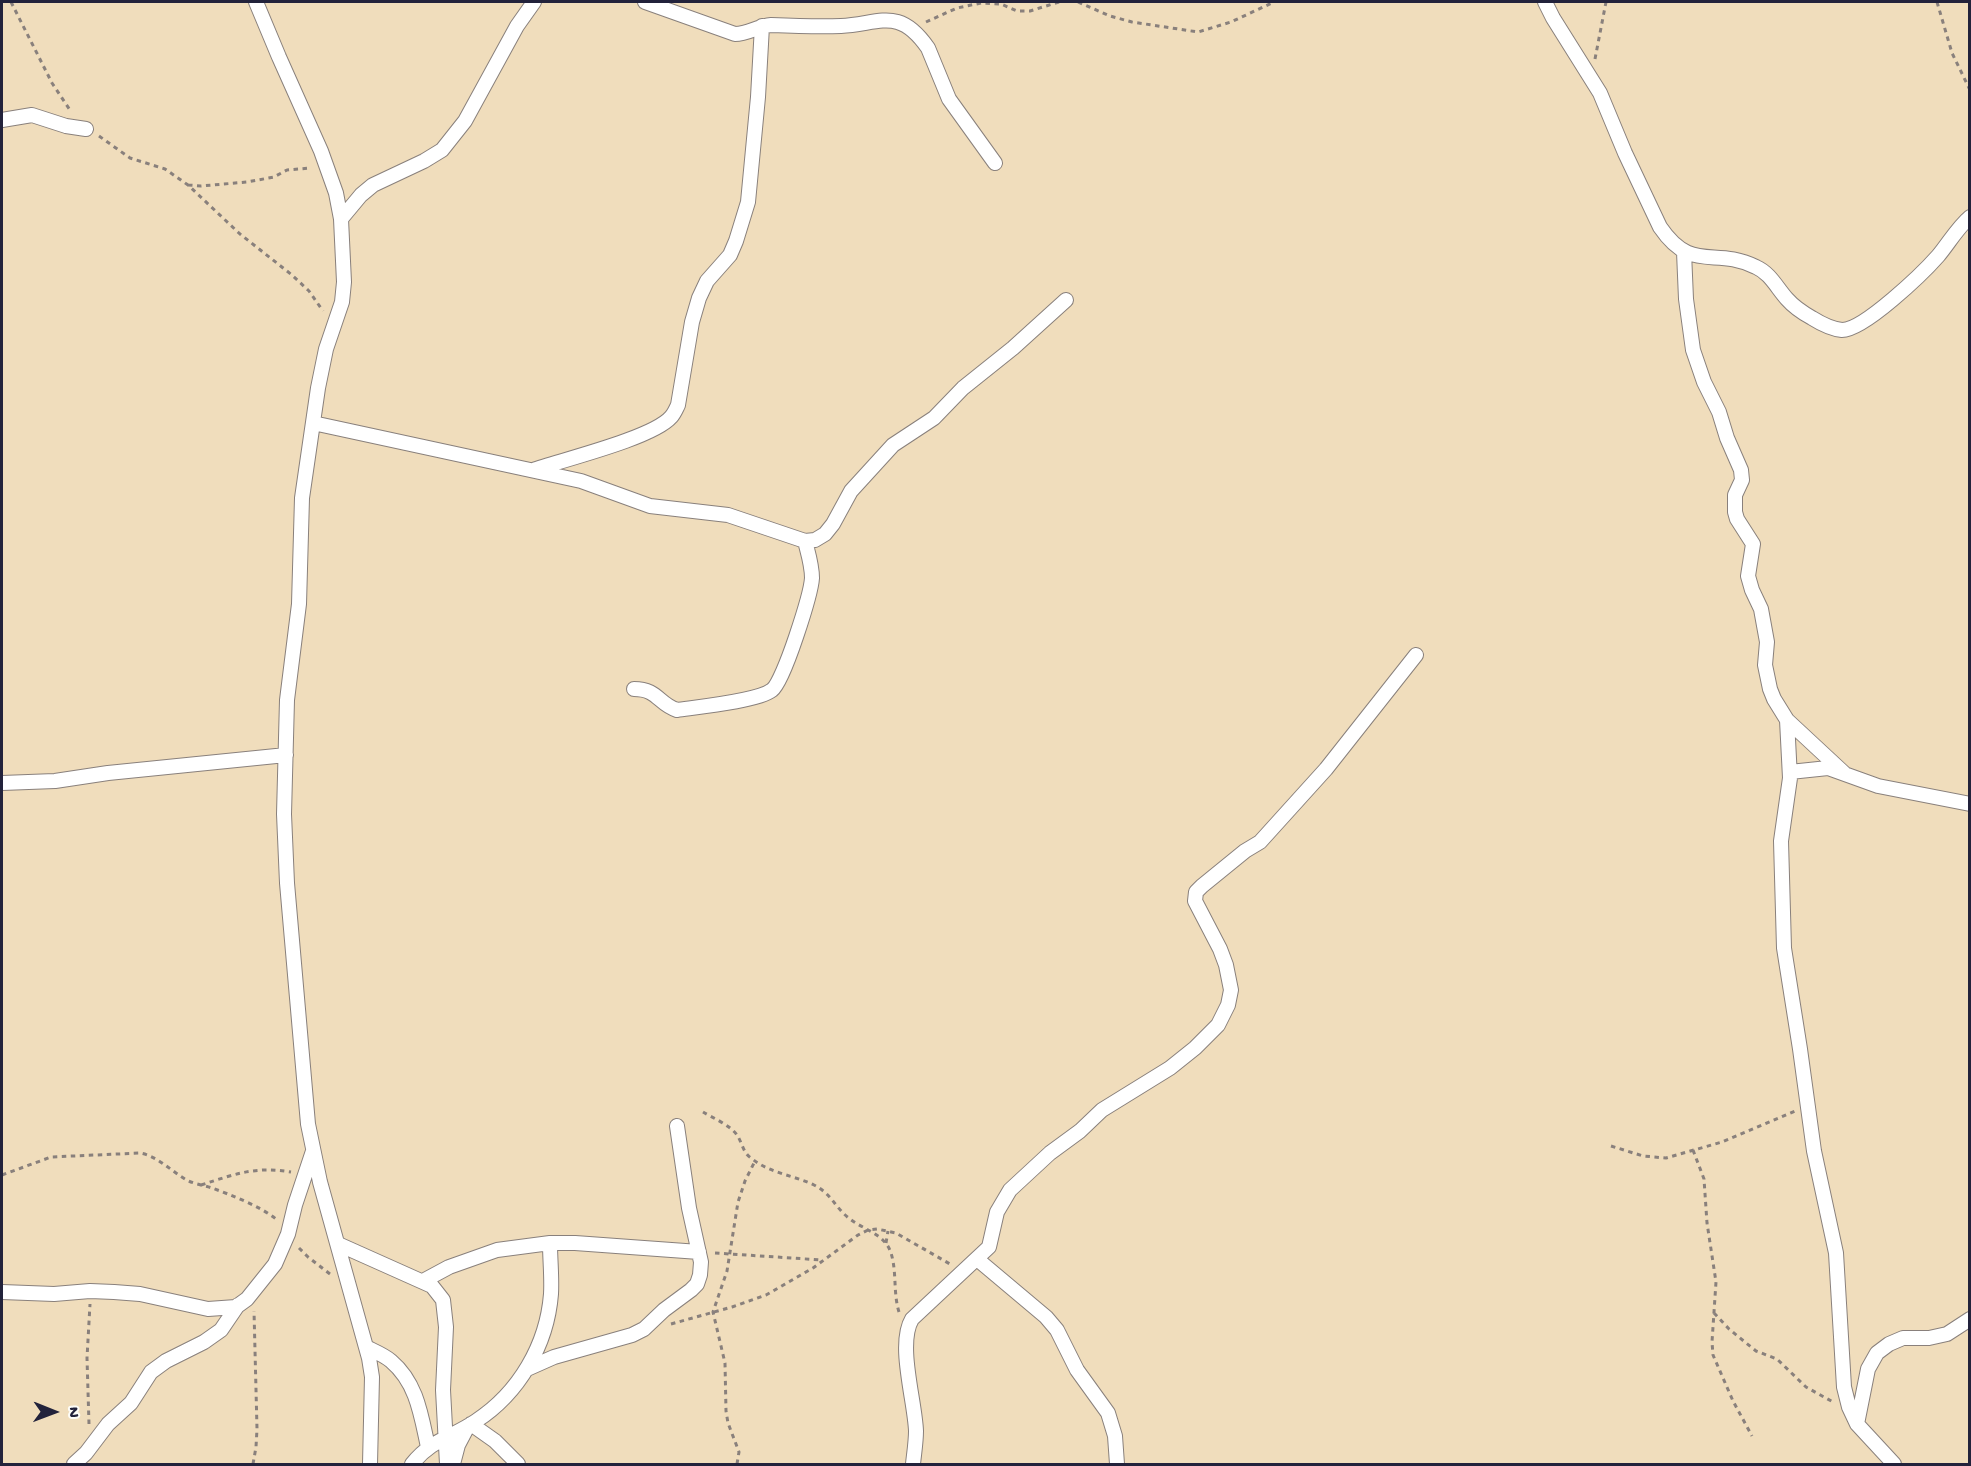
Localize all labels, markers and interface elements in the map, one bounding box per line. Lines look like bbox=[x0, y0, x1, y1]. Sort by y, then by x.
north arrow bbox=[24, 1382, 84, 1442]
text: N bbox=[63, 1407, 82, 1418]

